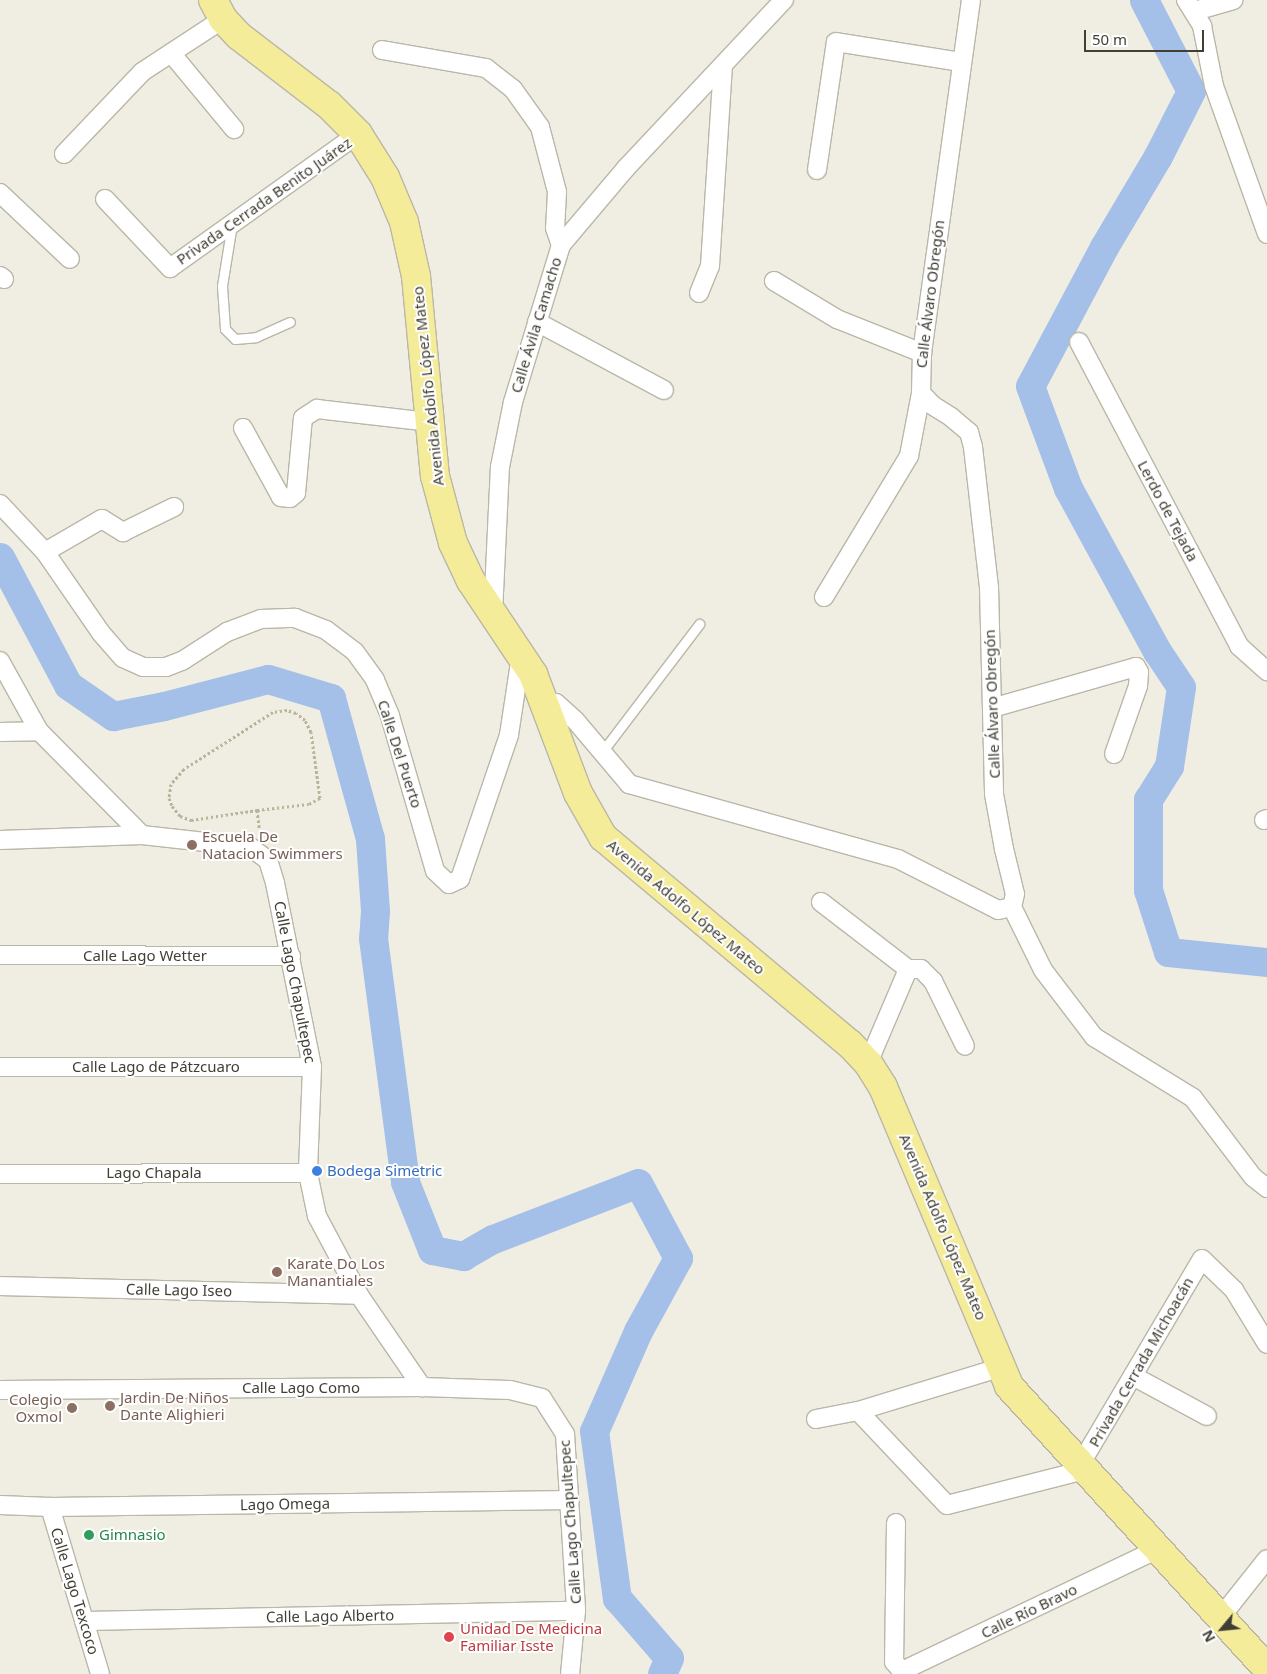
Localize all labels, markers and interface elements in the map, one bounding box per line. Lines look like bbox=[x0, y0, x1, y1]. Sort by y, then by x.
scale bar bbox=[1087, 20, 1207, 52]
text: 50 m bbox=[1092, 29, 1127, 49]
street label: Privada Cerrada Benito Juárez bbox=[173, 134, 355, 268]
street label: Calle Álvaro Obregón bbox=[912, 219, 948, 369]
street label: Calle Ávila Camacho bbox=[507, 255, 565, 395]
street label: Avenida Adolfo López Mateo bbox=[409, 285, 447, 487]
street label: Lerdo de Tejada bbox=[1134, 457, 1202, 565]
street label: Calle Álvaro Obregón bbox=[980, 629, 1004, 779]
street label: Calle Del Puerto bbox=[374, 698, 426, 810]
place label: Escuela De Natacion Swimmers bbox=[202, 827, 343, 862]
street label: Avenida Adolfo López Mateo bbox=[603, 836, 769, 978]
marker: Escuela De Natacion Swimmers bbox=[186, 839, 198, 851]
street label: Calle Lago Chapultepec bbox=[270, 899, 320, 1065]
street label: Calle Lago Wetter bbox=[83, 947, 207, 965]
street label: Calle Lago de Pátzcuaro bbox=[72, 1058, 240, 1076]
street label: Avenida Adolfo López Mateo bbox=[896, 1131, 990, 1323]
place label: Bodega Simetric bbox=[327, 1162, 442, 1180]
street label: Lago Chapala bbox=[106, 1164, 202, 1182]
marker: Bodega Simetric bbox=[311, 1165, 323, 1177]
place label: Karate Do Los Manantiales bbox=[287, 1254, 385, 1289]
marker: Karate Do Los Manantiales bbox=[271, 1266, 283, 1278]
street label: Privada Cerrada Michoacán bbox=[1085, 1274, 1197, 1450]
street label: Calle Lago Iseo bbox=[126, 1280, 232, 1300]
street label: Calle Lago Como bbox=[242, 1379, 360, 1397]
place label: Jardin De Niños Dante Alighieri bbox=[120, 1388, 229, 1423]
place label: Colegio Oxmol bbox=[9, 1390, 62, 1425]
marker: Jardin De Niños Dante Alighieri bbox=[104, 1400, 116, 1412]
marker: Colegio Oxmol bbox=[66, 1402, 78, 1414]
street label: Calle Lago Chapultepec bbox=[555, 1439, 585, 1605]
street label: Lago Omega bbox=[240, 1494, 330, 1514]
street label: Calle Lago Texcoco bbox=[47, 1525, 103, 1657]
place label: Gimnasio bbox=[99, 1526, 166, 1544]
marker: Gimnasio bbox=[83, 1529, 95, 1541]
street label: Calle Río Bravo bbox=[978, 1580, 1080, 1642]
north arrow bbox=[1197, 1604, 1247, 1654]
street label: Calle Lago Alberto bbox=[266, 1606, 394, 1626]
place label: Unidad De Medicina Familiar Isste bbox=[460, 1619, 602, 1654]
text: N bbox=[1197, 1627, 1219, 1646]
marker: Unidad De Medicina Familiar Isste bbox=[442, 1630, 456, 1644]

